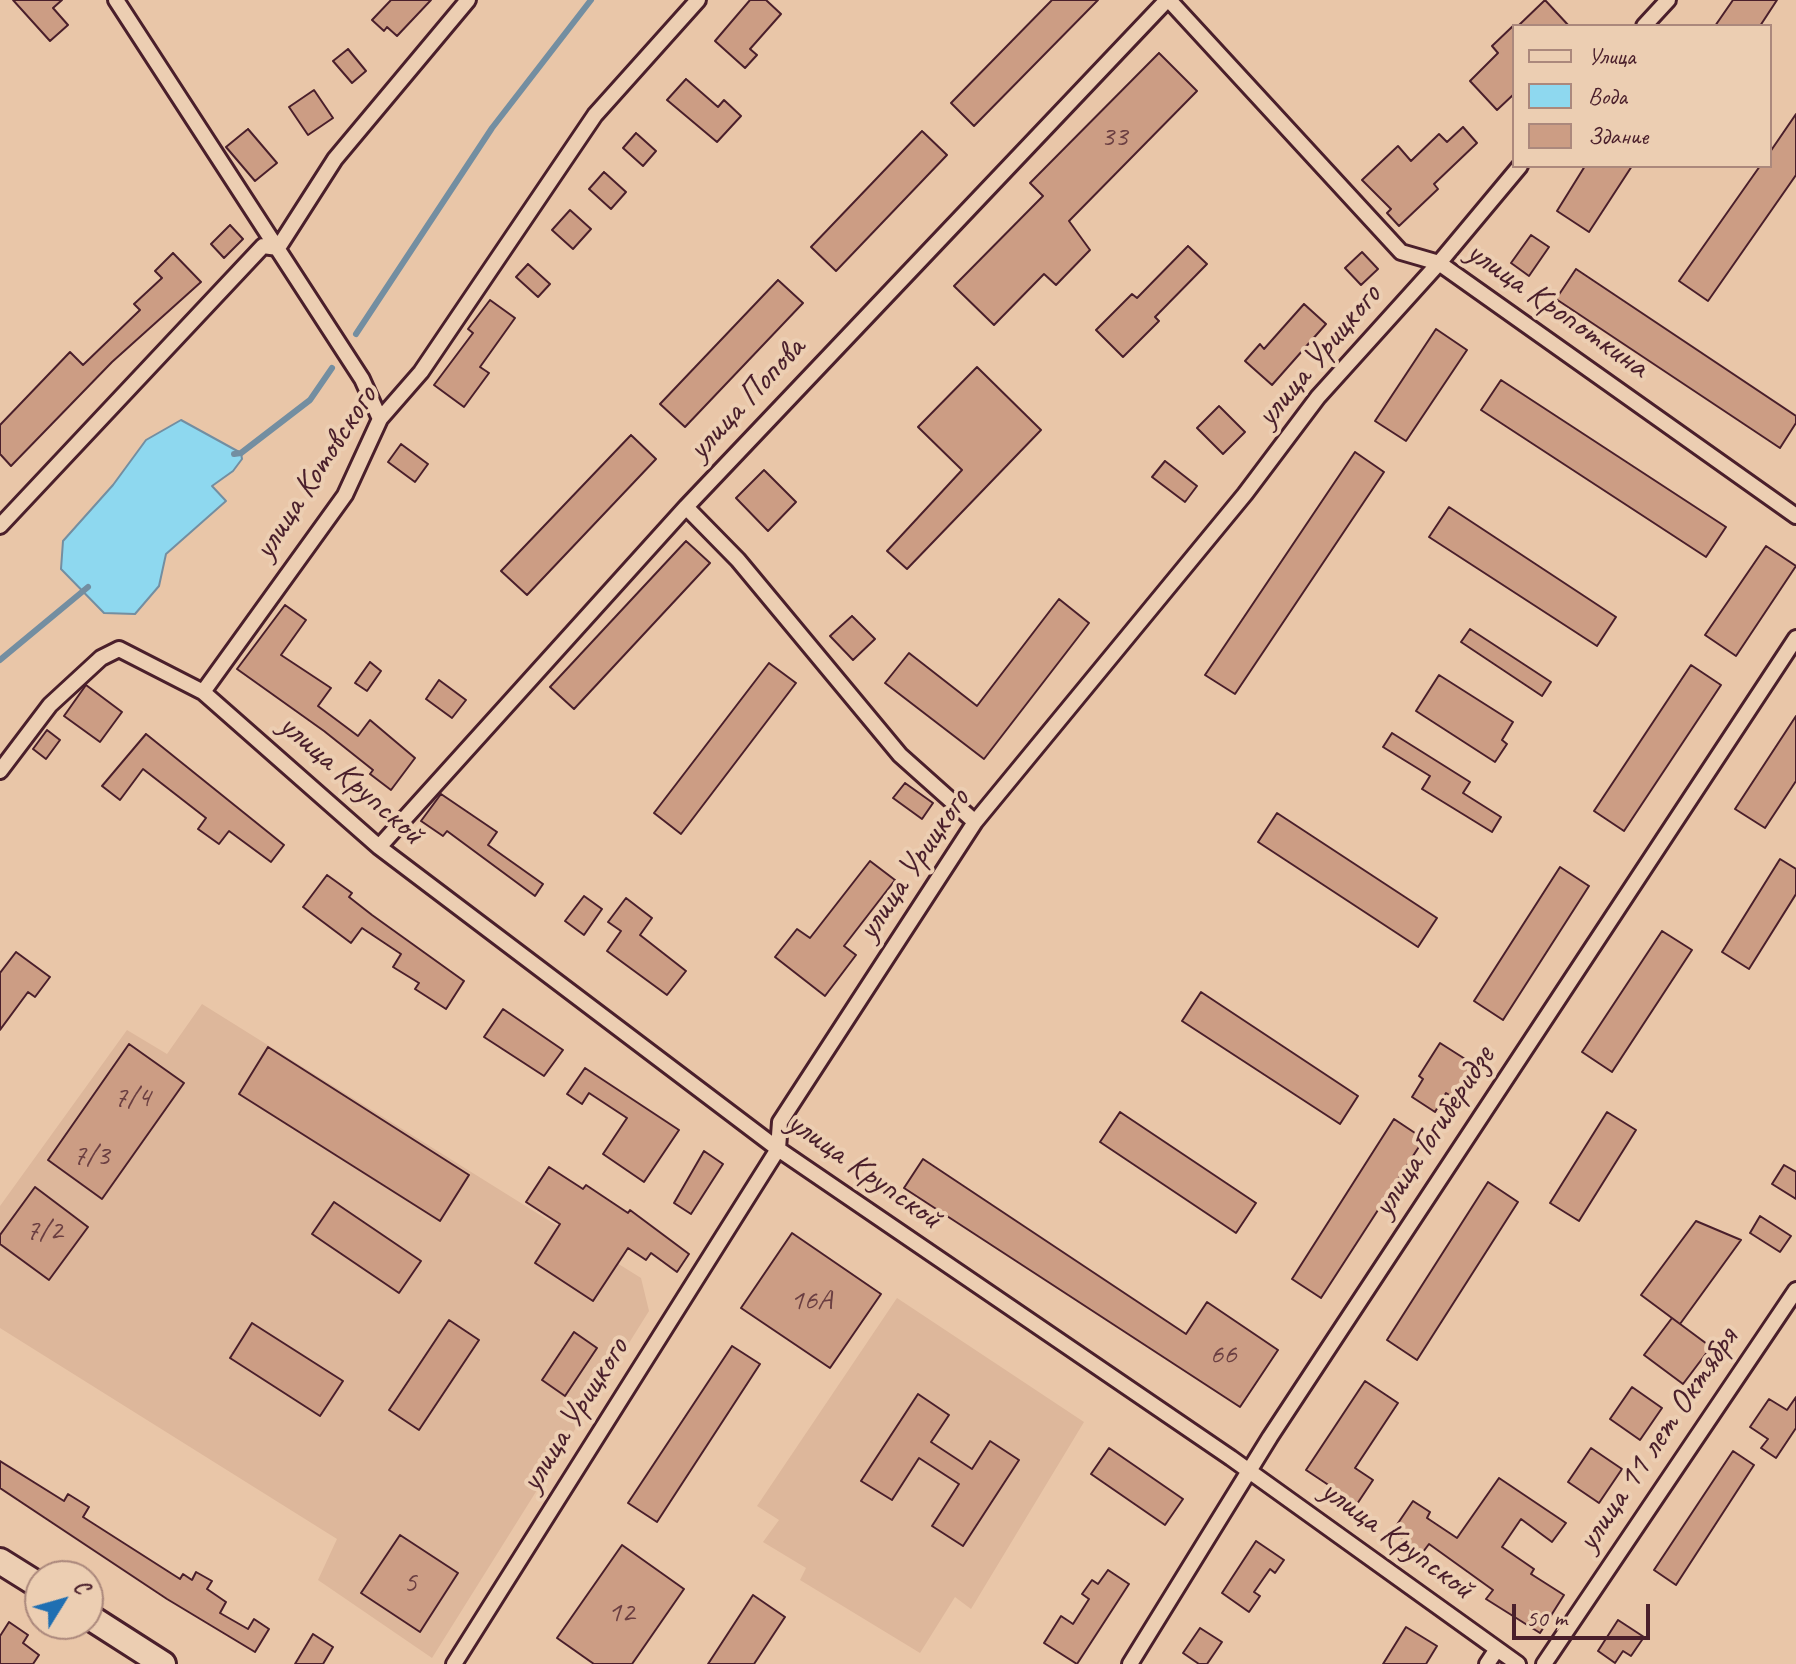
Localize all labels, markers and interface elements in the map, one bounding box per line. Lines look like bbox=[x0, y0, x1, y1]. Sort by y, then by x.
legend bbox=[1512, 24, 1772, 168]
text: Улица bbox=[1588, 41, 1636, 71]
text: Вода bbox=[1588, 81, 1627, 111]
house number: 33 bbox=[1101, 119, 1127, 155]
text: Здание bbox=[1588, 121, 1648, 151]
street label: улица Кропоткина bbox=[1458, 232, 1656, 388]
street label: улица Урицкого bbox=[1247, 276, 1391, 436]
street label: улица Попова bbox=[680, 329, 814, 469]
street label: улица Котовского bbox=[245, 379, 387, 567]
street label: улица Крупской bbox=[270, 706, 432, 854]
street label: улица Урицкого bbox=[848, 781, 980, 949]
street label: улица Гогиберидзе bbox=[1364, 1039, 1504, 1225]
house number: 7/4 bbox=[114, 1080, 150, 1116]
street label: улица Крупской bbox=[779, 1103, 949, 1239]
house number: 7/3 bbox=[73, 1138, 109, 1174]
house number: 7/2 bbox=[26, 1213, 62, 1249]
house number: 16А bbox=[790, 1283, 832, 1319]
street label: улица 11 лет Октября bbox=[1568, 1321, 1748, 1559]
street label: улица Урицкого bbox=[512, 1330, 638, 1500]
house number: 66 bbox=[1210, 1337, 1236, 1373]
street label: улица Крупской bbox=[1312, 1471, 1482, 1609]
north arrow bbox=[24, 1560, 104, 1640]
house number: 5 bbox=[403, 1565, 417, 1601]
text: С bbox=[67, 1574, 96, 1600]
scale bar bbox=[1516, 1588, 1654, 1638]
house number: 12 bbox=[608, 1595, 634, 1631]
text: 50 m bbox=[1526, 1603, 1567, 1633]

